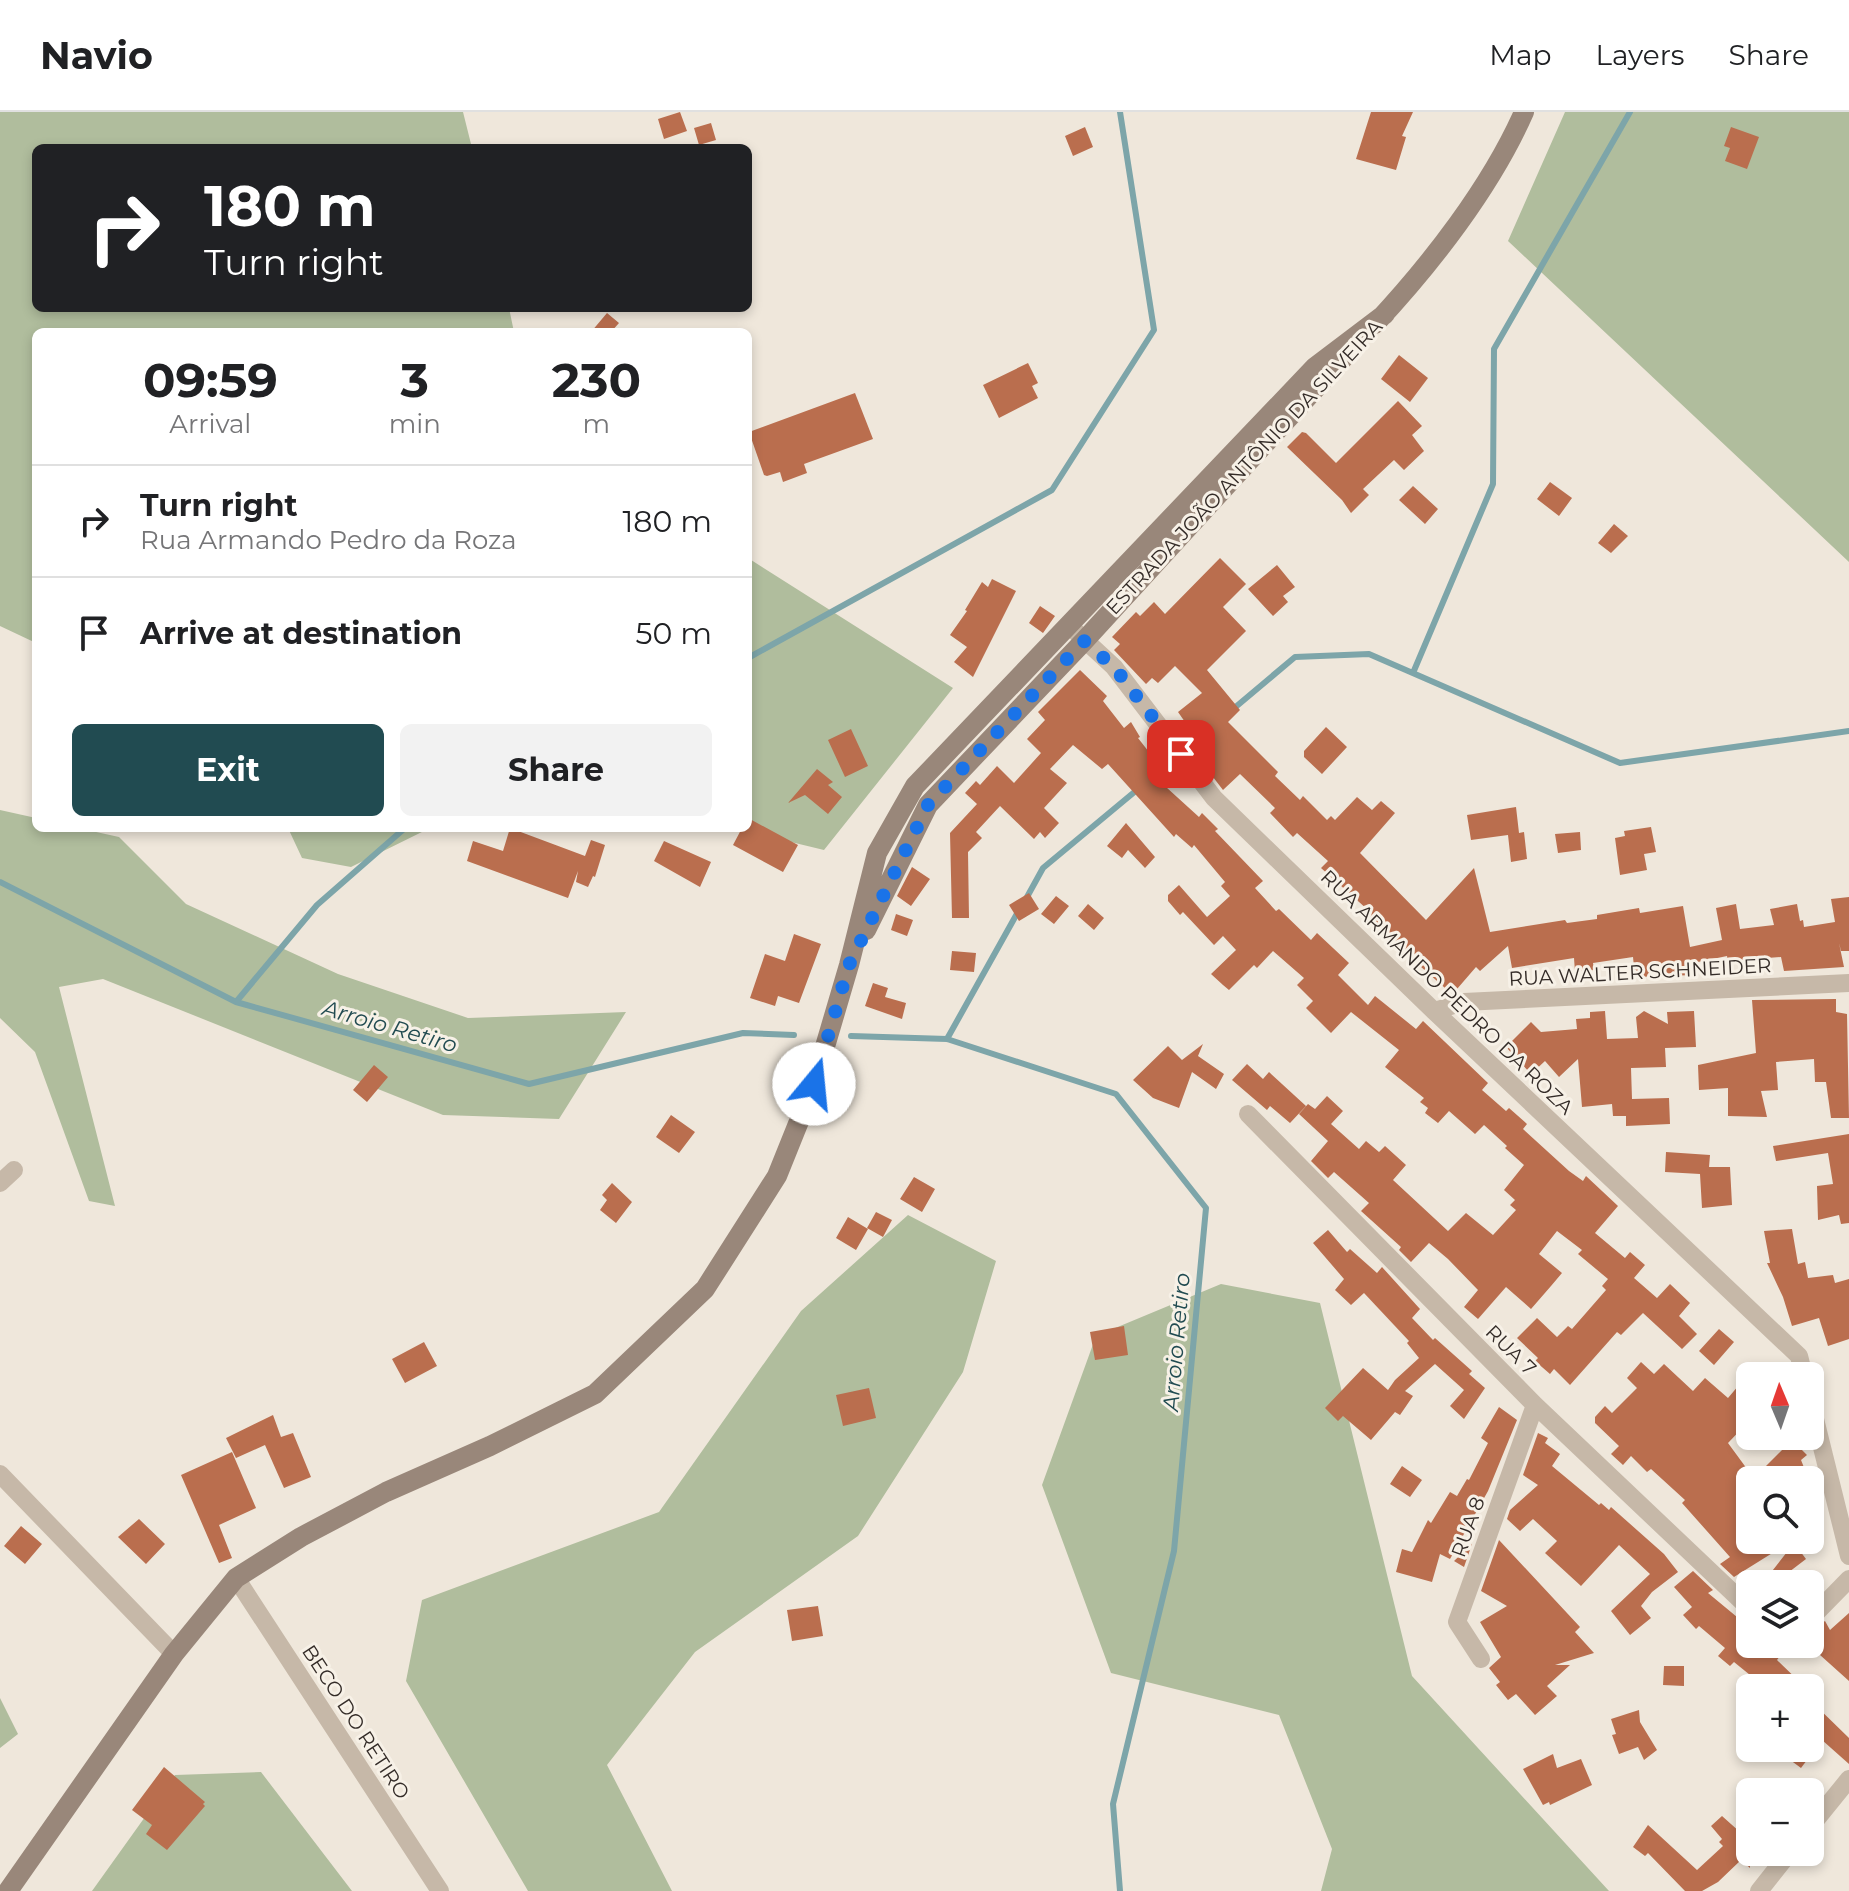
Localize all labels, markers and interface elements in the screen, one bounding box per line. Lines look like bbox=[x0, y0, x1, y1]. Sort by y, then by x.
text: Navio bbox=[40, 32, 153, 79]
text: Map bbox=[1489, 38, 1552, 72]
text: Layers bbox=[1596, 38, 1685, 72]
text: Share bbox=[1729, 38, 1809, 72]
text: 180 m bbox=[204, 172, 376, 240]
icon: right bbox=[72, 176, 176, 280]
text: Turn right bbox=[204, 240, 384, 284]
street label: ESTRADA JOÃO ANTÔNIO DA SILVEIRA bbox=[1101, 314, 1388, 619]
text: 09:59 bbox=[143, 351, 278, 409]
text: 3 bbox=[401, 351, 429, 409]
text: 230 bbox=[552, 351, 641, 409]
text: Arrival bbox=[169, 408, 251, 440]
text: min bbox=[389, 408, 441, 440]
text: m bbox=[583, 408, 610, 440]
text: Turn right bbox=[140, 487, 297, 524]
icon: right bbox=[72, 499, 116, 543]
text: 180 m bbox=[622, 503, 712, 540]
text: Rua Armando Pedro da Roza bbox=[140, 524, 517, 556]
icon: arrive bbox=[72, 611, 116, 655]
text: Arrive at destination bbox=[140, 615, 462, 652]
text: 50 m bbox=[635, 615, 712, 652]
pin bbox=[1147, 720, 1215, 788]
button: Exit bbox=[72, 724, 384, 816]
button: Share bbox=[400, 724, 712, 816]
icon: arrive bbox=[1159, 732, 1203, 776]
street label: RUA ARMANDO PEDRO DA ROZA bbox=[1316, 865, 1579, 1120]
street label: RUA WALTER SCHNEIDER bbox=[1508, 953, 1772, 991]
water label: Arroio Retiro bbox=[318, 994, 460, 1059]
position arrow bbox=[772, 1042, 856, 1126]
water label: Arroio Retiro bbox=[1157, 1272, 1196, 1414]
street label: RUA 7 bbox=[1481, 1320, 1541, 1380]
north arrow bbox=[1736, 1362, 1824, 1450]
map controls bbox=[1736, 1362, 1824, 1866]
button: search bbox=[1736, 1466, 1824, 1554]
street label: RUA 8 bbox=[1446, 1494, 1490, 1560]
button: layers bbox=[1736, 1570, 1824, 1658]
street label: BECO DO RETIRO bbox=[297, 1640, 415, 1804]
button: + bbox=[1736, 1674, 1824, 1762]
button: − bbox=[1736, 1778, 1824, 1866]

